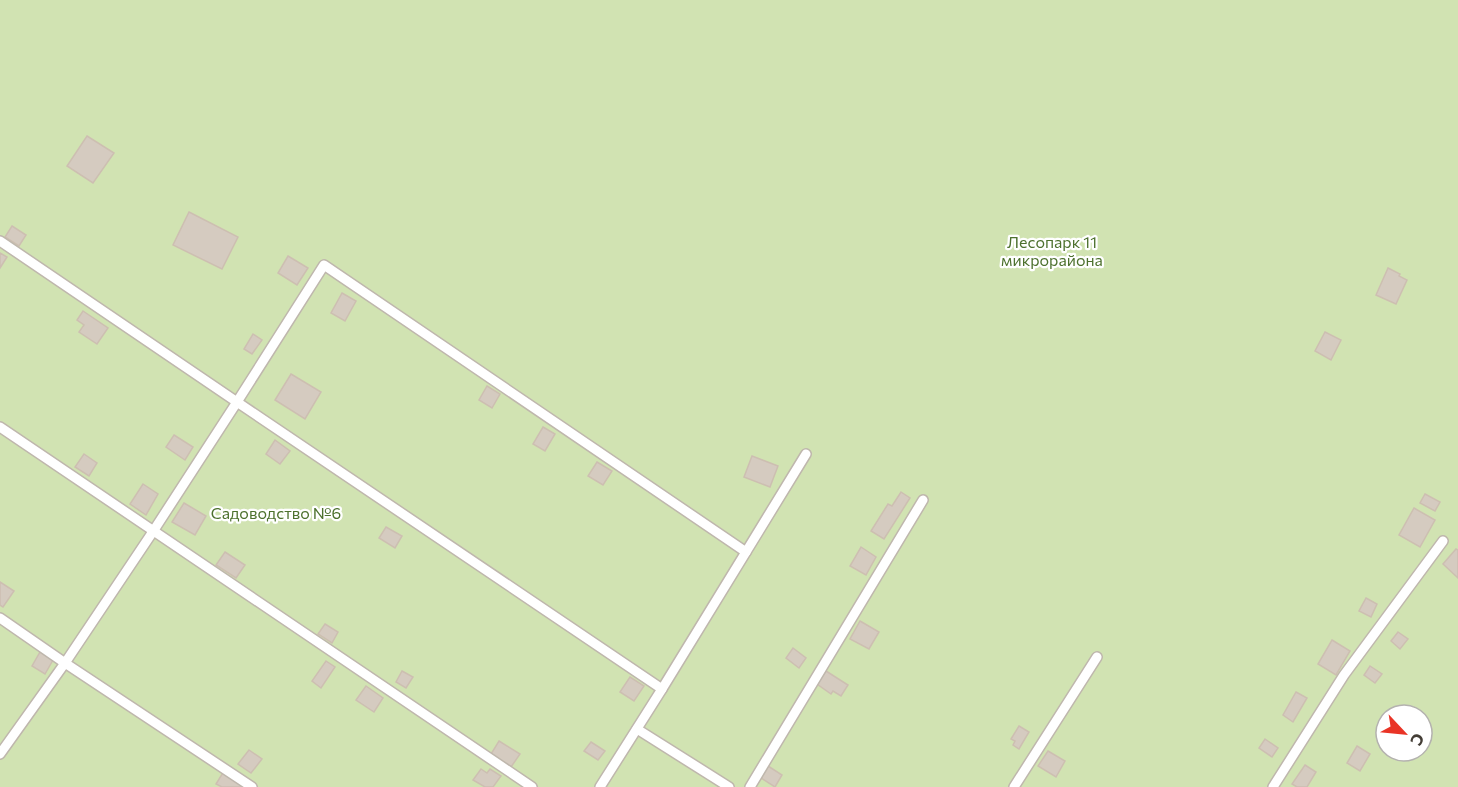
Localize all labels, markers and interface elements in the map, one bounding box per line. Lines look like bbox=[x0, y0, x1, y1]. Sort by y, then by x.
park label: Лесопарк 11 микрорайона bbox=[1001, 232, 1103, 269]
park label: Садоводство №6 bbox=[211, 503, 341, 522]
north arrow bbox=[1374, 703, 1434, 763]
text: С bbox=[1407, 731, 1429, 749]

